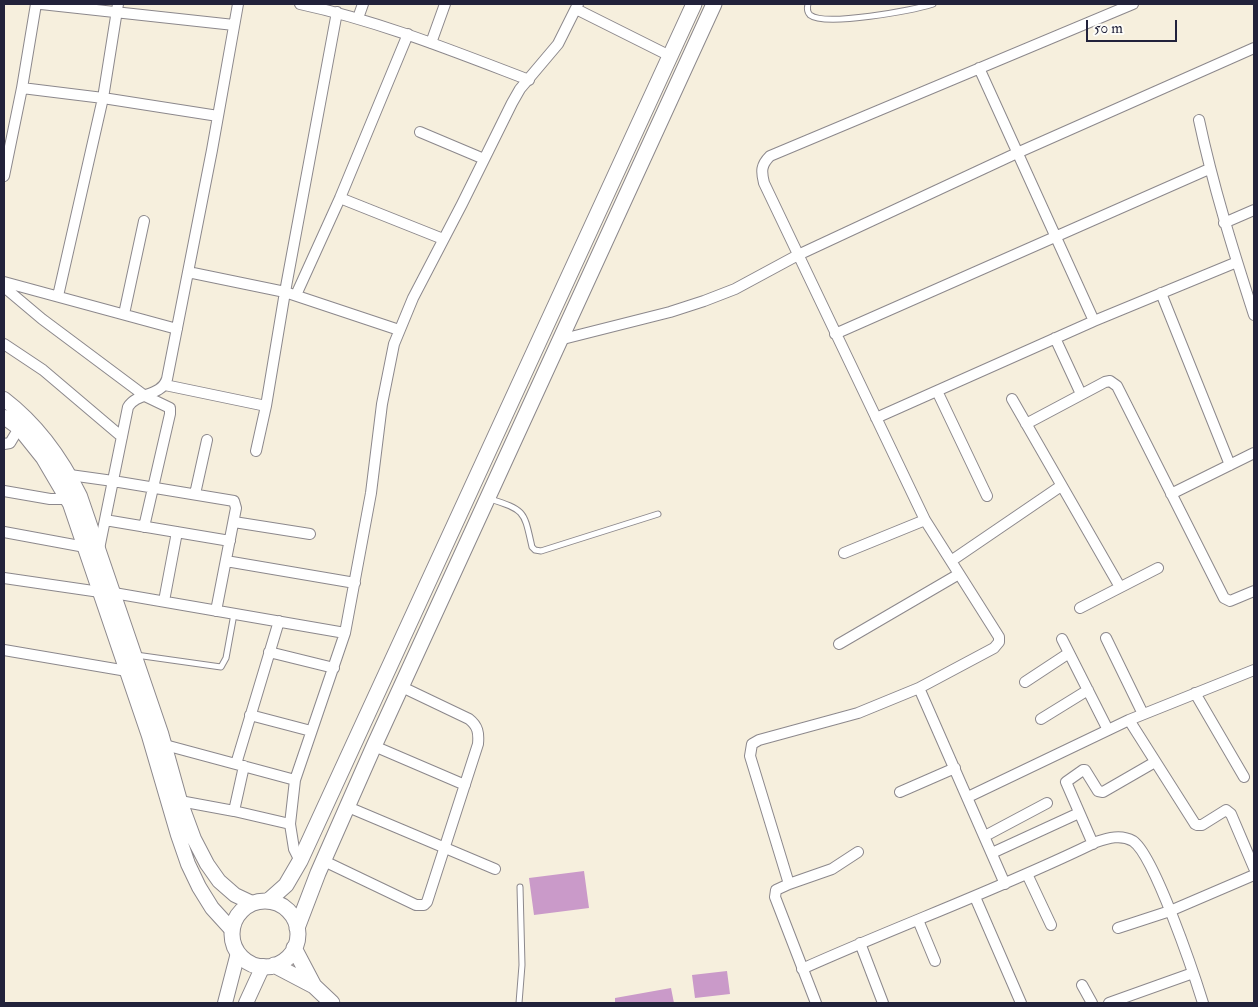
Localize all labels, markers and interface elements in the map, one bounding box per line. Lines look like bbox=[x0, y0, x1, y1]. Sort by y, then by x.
scale bar bbox=[1088, 10, 1179, 42]
text: 50 m bbox=[1094, 19, 1123, 38]

